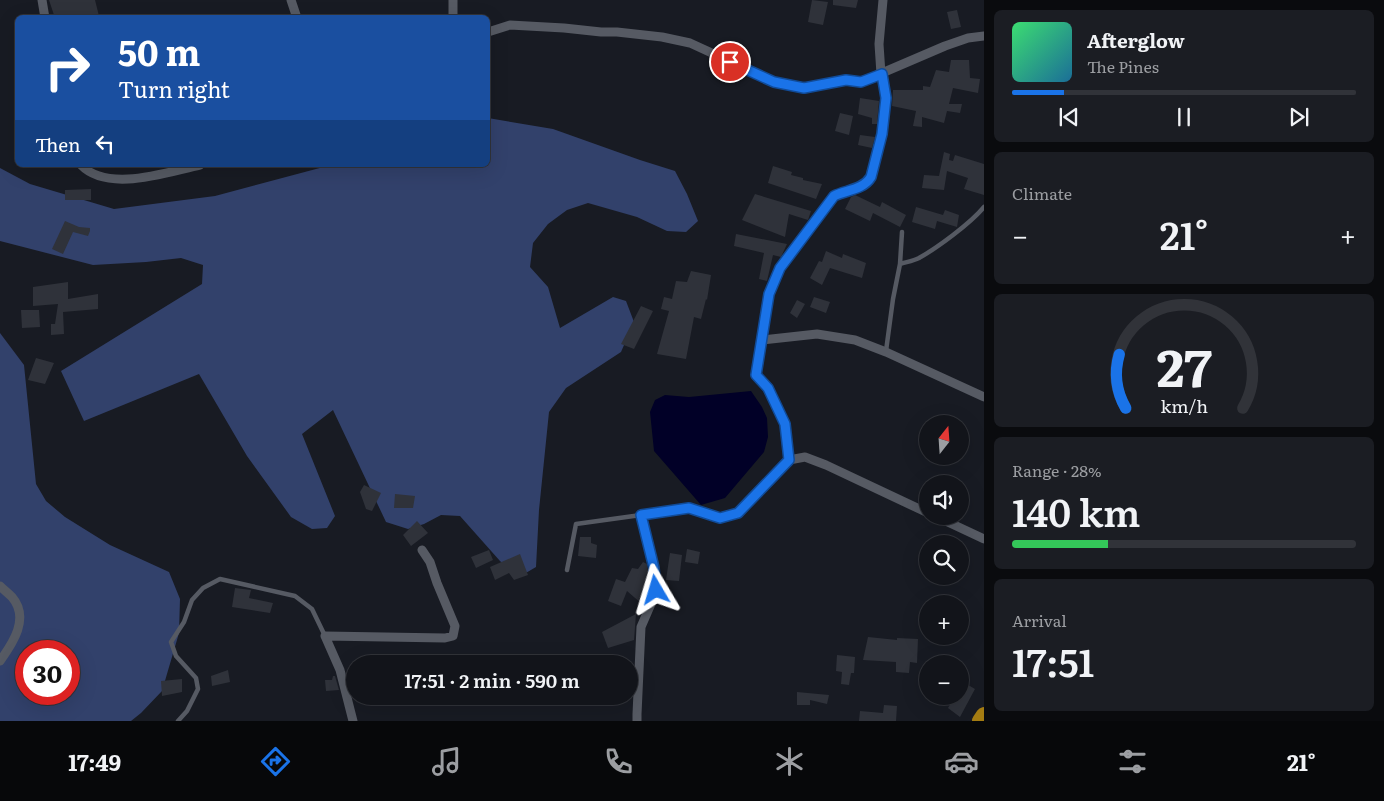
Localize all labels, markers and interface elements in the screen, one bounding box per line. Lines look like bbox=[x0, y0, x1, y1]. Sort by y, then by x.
text: 50 m bbox=[118, 25, 201, 77]
text: Afterglow bbox=[1087, 26, 1185, 54]
icon: right bbox=[35, 35, 100, 100]
pin bbox=[709, 41, 751, 83]
icon: arrive bbox=[716, 48, 744, 76]
text: The Pines bbox=[1087, 54, 1159, 78]
text: Turn right bbox=[118, 72, 230, 105]
icon: previous bbox=[1055, 103, 1083, 131]
icon: pause bbox=[1170, 103, 1198, 131]
icon: next bbox=[1285, 103, 1313, 131]
text: Then bbox=[35, 130, 81, 158]
icon: left bbox=[91, 130, 119, 158]
text: Climate bbox=[1012, 181, 1072, 205]
text: 21° bbox=[1160, 205, 1208, 262]
text: − bbox=[1012, 213, 1028, 255]
text: + bbox=[1340, 213, 1356, 255]
text: 27 bbox=[1156, 325, 1212, 403]
text: km/h bbox=[1160, 392, 1208, 419]
north arrow bbox=[919, 415, 969, 465]
map controls bbox=[919, 415, 969, 705]
text: Range · 28% bbox=[1012, 458, 1102, 482]
button: sound bbox=[919, 475, 969, 525]
text: 140 km bbox=[1012, 482, 1141, 539]
button: search bbox=[919, 535, 969, 585]
position arrow bbox=[629, 563, 681, 615]
button: + bbox=[919, 595, 969, 645]
text: Arrival bbox=[1012, 608, 1067, 632]
text: 17:51 bbox=[1012, 632, 1094, 689]
speed limit sign: 30 bbox=[15, 640, 80, 705]
button: − bbox=[919, 655, 969, 705]
text: 17:51 · 2 min · 590 m bbox=[404, 666, 580, 694]
icon: directions bbox=[258, 744, 293, 779]
icon: music bbox=[429, 744, 464, 779]
icon: phone bbox=[601, 744, 636, 779]
icon: climate bbox=[772, 744, 807, 779]
icon: car bbox=[944, 744, 979, 779]
icon: filters bbox=[1115, 744, 1150, 779]
text: 17:49 bbox=[68, 745, 121, 778]
text: 21° bbox=[1287, 745, 1316, 778]

